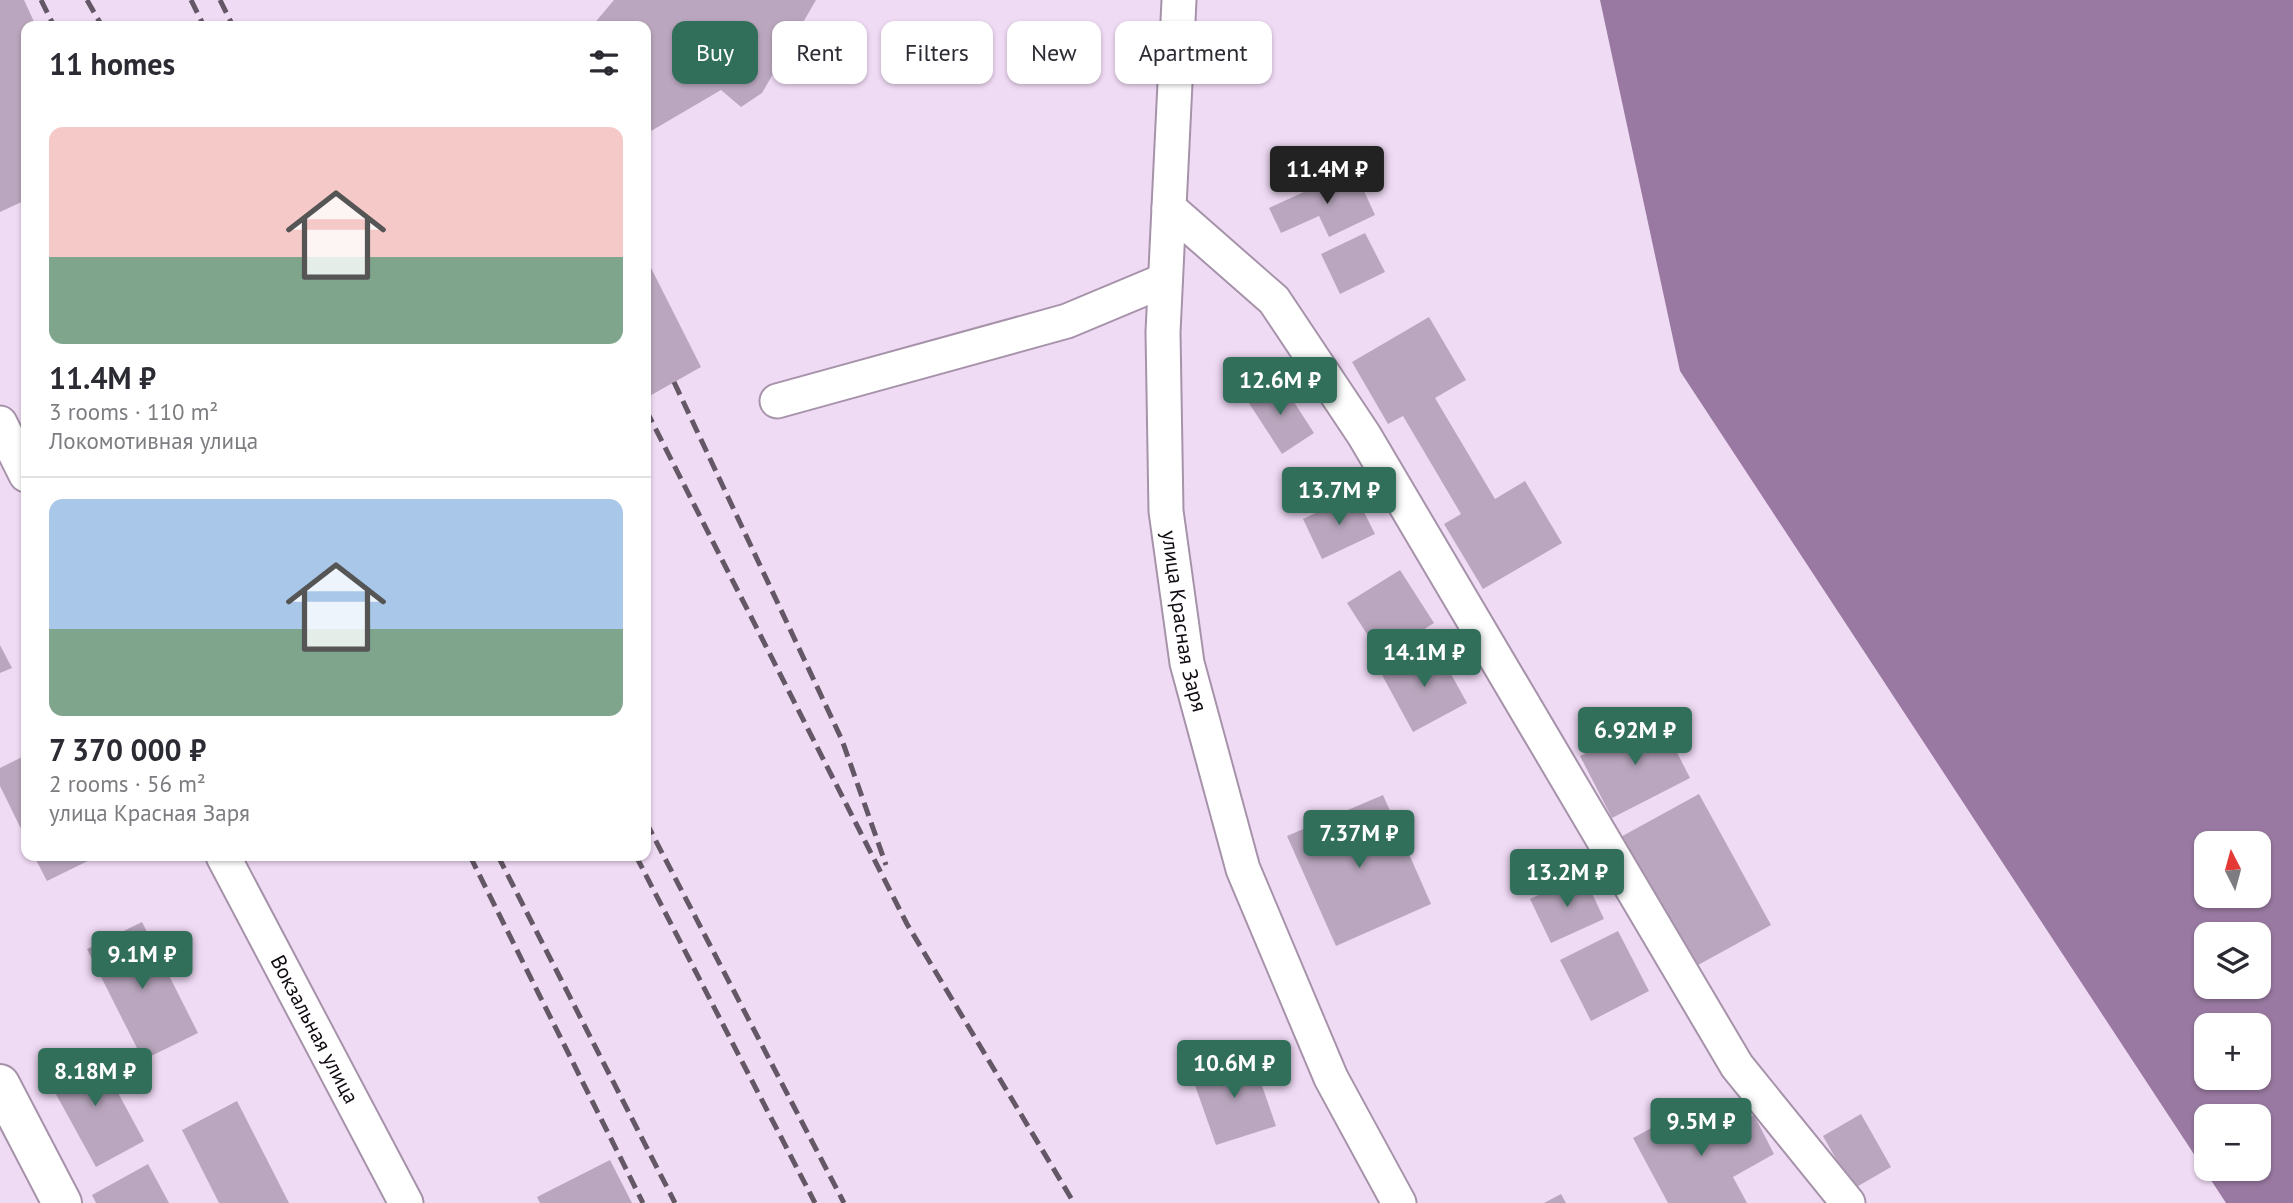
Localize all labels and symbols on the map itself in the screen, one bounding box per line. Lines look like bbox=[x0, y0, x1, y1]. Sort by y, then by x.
pin: 11.4M ₽ bbox=[1262, 146, 1392, 206]
pin: 12.6M ₽ bbox=[1215, 358, 1345, 417]
pin: 13.7M ₽ bbox=[1274, 468, 1404, 527]
street label: улица Красная Заря bbox=[1156, 529, 1214, 715]
pin: 14.1M ₽ bbox=[1359, 630, 1489, 689]
pin: 6.92M ₽ bbox=[1570, 708, 1700, 767]
pin: 7.37M ₽ bbox=[1294, 810, 1424, 870]
north arrow bbox=[2194, 831, 2272, 908]
pin: 13.2M ₽ bbox=[1502, 850, 1632, 909]
pin: 9.1M ₽ bbox=[85, 932, 199, 991]
street label: Вокзальная улица bbox=[265, 950, 365, 1108]
pin: 10.6M ₽ bbox=[1169, 1040, 1299, 1100]
pin: 8.18M ₽ bbox=[30, 1048, 160, 1108]
pin: 9.5M ₽ bbox=[1644, 1098, 1758, 1158]

